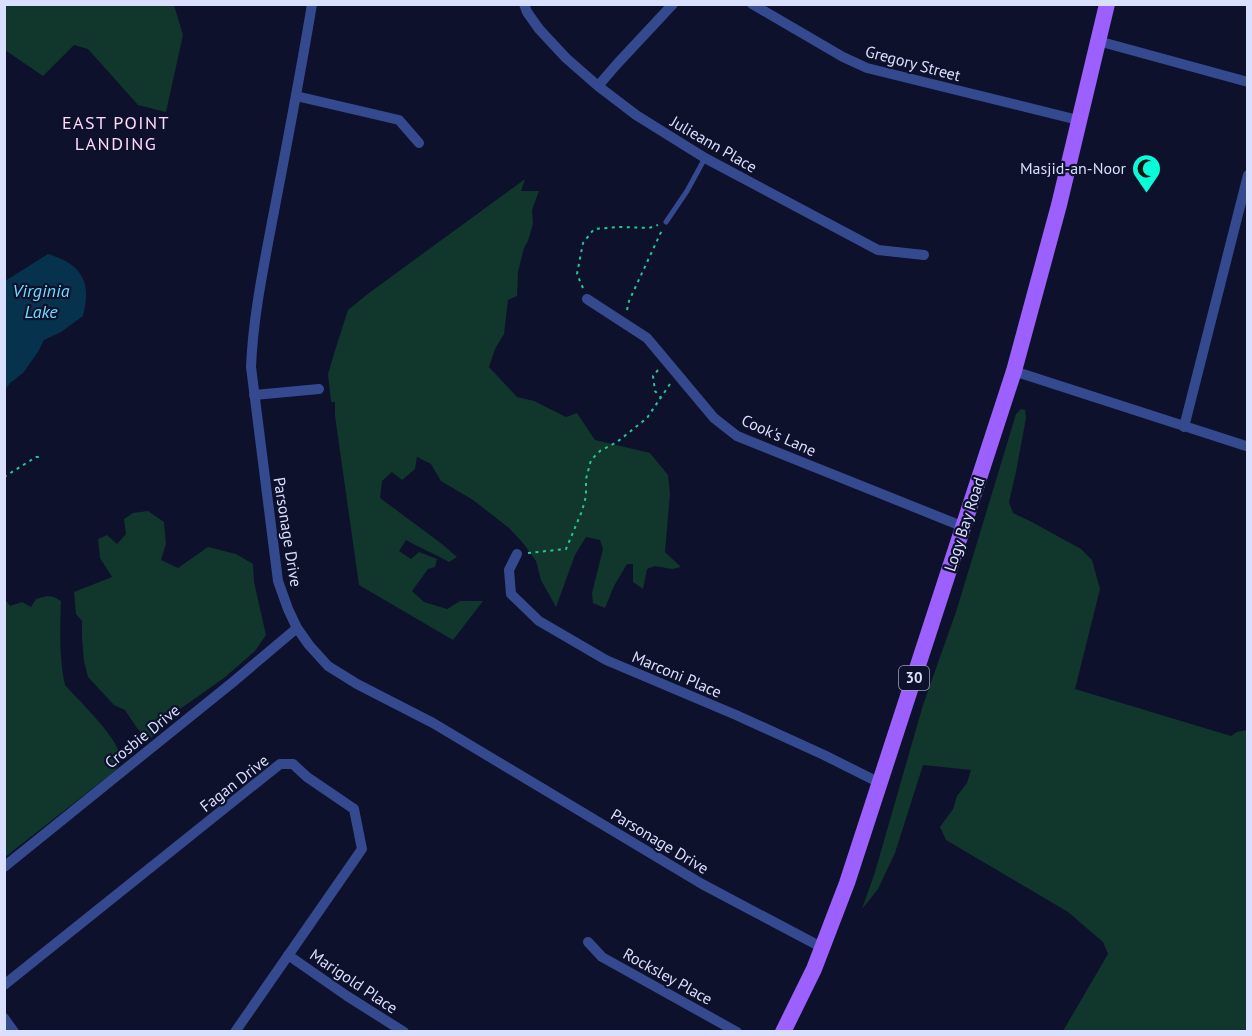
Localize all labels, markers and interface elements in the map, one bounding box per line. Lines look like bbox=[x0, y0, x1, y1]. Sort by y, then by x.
street label: Gregory Street bbox=[863, 41, 963, 85]
district label: EAST POINT LANDING bbox=[62, 111, 170, 155]
street label: Julieann Place bbox=[666, 111, 761, 177]
mosque icon: Masjid-an-Noor bbox=[1131, 152, 1163, 194]
place label: Masjid-an-Noor bbox=[1020, 158, 1127, 178]
water label: Virginia Lake bbox=[13, 279, 70, 323]
street label: Cook's Lane bbox=[739, 410, 819, 460]
street label: Logy Bay Road bbox=[939, 474, 989, 574]
street label: Parsonage Drive bbox=[269, 476, 307, 588]
street label: Marconi Place bbox=[629, 646, 725, 702]
road number: 30 bbox=[899, 666, 929, 690]
street label: Crosbie Drive bbox=[100, 700, 184, 772]
street label: Fagan Drive bbox=[196, 750, 272, 816]
street label: Parsonage Drive bbox=[607, 804, 713, 878]
street label: Rocksley Place bbox=[620, 943, 716, 1009]
street label: Marigold Place bbox=[306, 944, 402, 1018]

